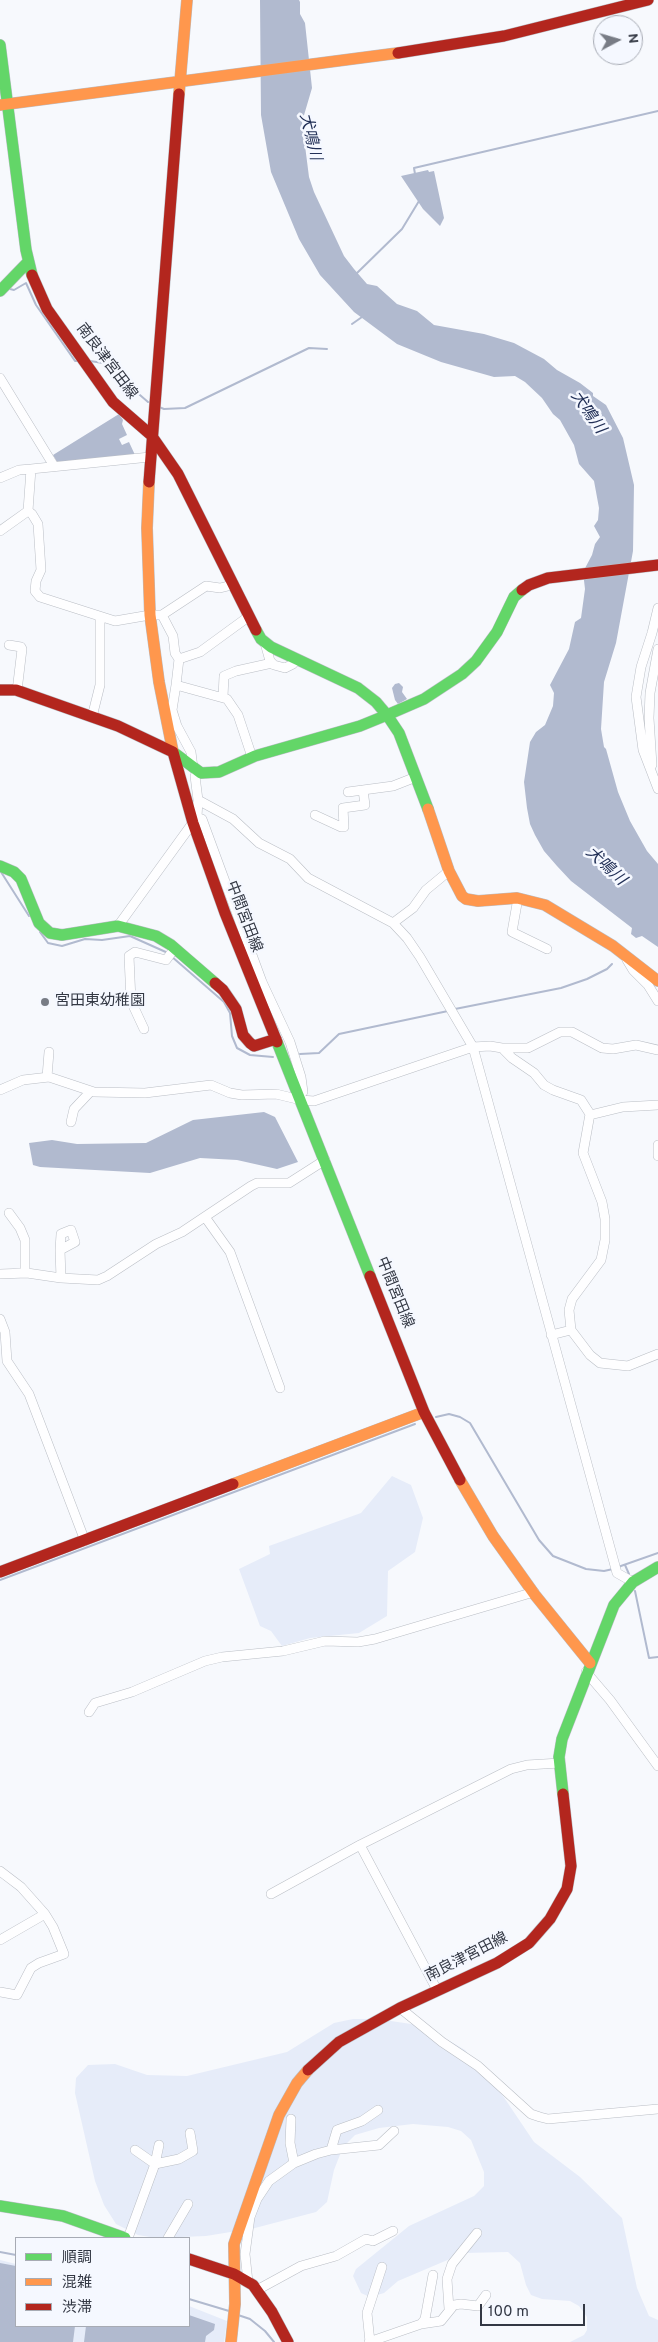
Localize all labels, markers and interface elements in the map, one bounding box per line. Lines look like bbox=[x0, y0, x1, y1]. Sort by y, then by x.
north arrow bbox=[593, 15, 643, 65]
text: N bbox=[623, 33, 641, 44]
water label: 犬鳴川 bbox=[294, 111, 324, 163]
street label: 南良津宮田線 bbox=[72, 321, 140, 403]
water label: 犬鳴川 bbox=[565, 388, 609, 438]
water label: 犬鳴川 bbox=[581, 844, 629, 890]
street label: 中間宮田線 bbox=[221, 879, 265, 955]
place label: 宮田東幼稚園 bbox=[55, 993, 145, 1011]
marker: 宮田東幼稚園 bbox=[39, 996, 51, 1008]
street label: 中間宮田線 bbox=[372, 1255, 416, 1331]
street label: 南良津宮田線 bbox=[423, 1930, 511, 1986]
legend bbox=[15, 2237, 190, 2327]
text: 順調 bbox=[62, 2249, 92, 2268]
text: 混雑 bbox=[62, 2274, 92, 2293]
scale bar bbox=[483, 2294, 588, 2326]
text: 渋滞 bbox=[62, 2299, 92, 2318]
text: 100 m bbox=[488, 2303, 529, 2322]

